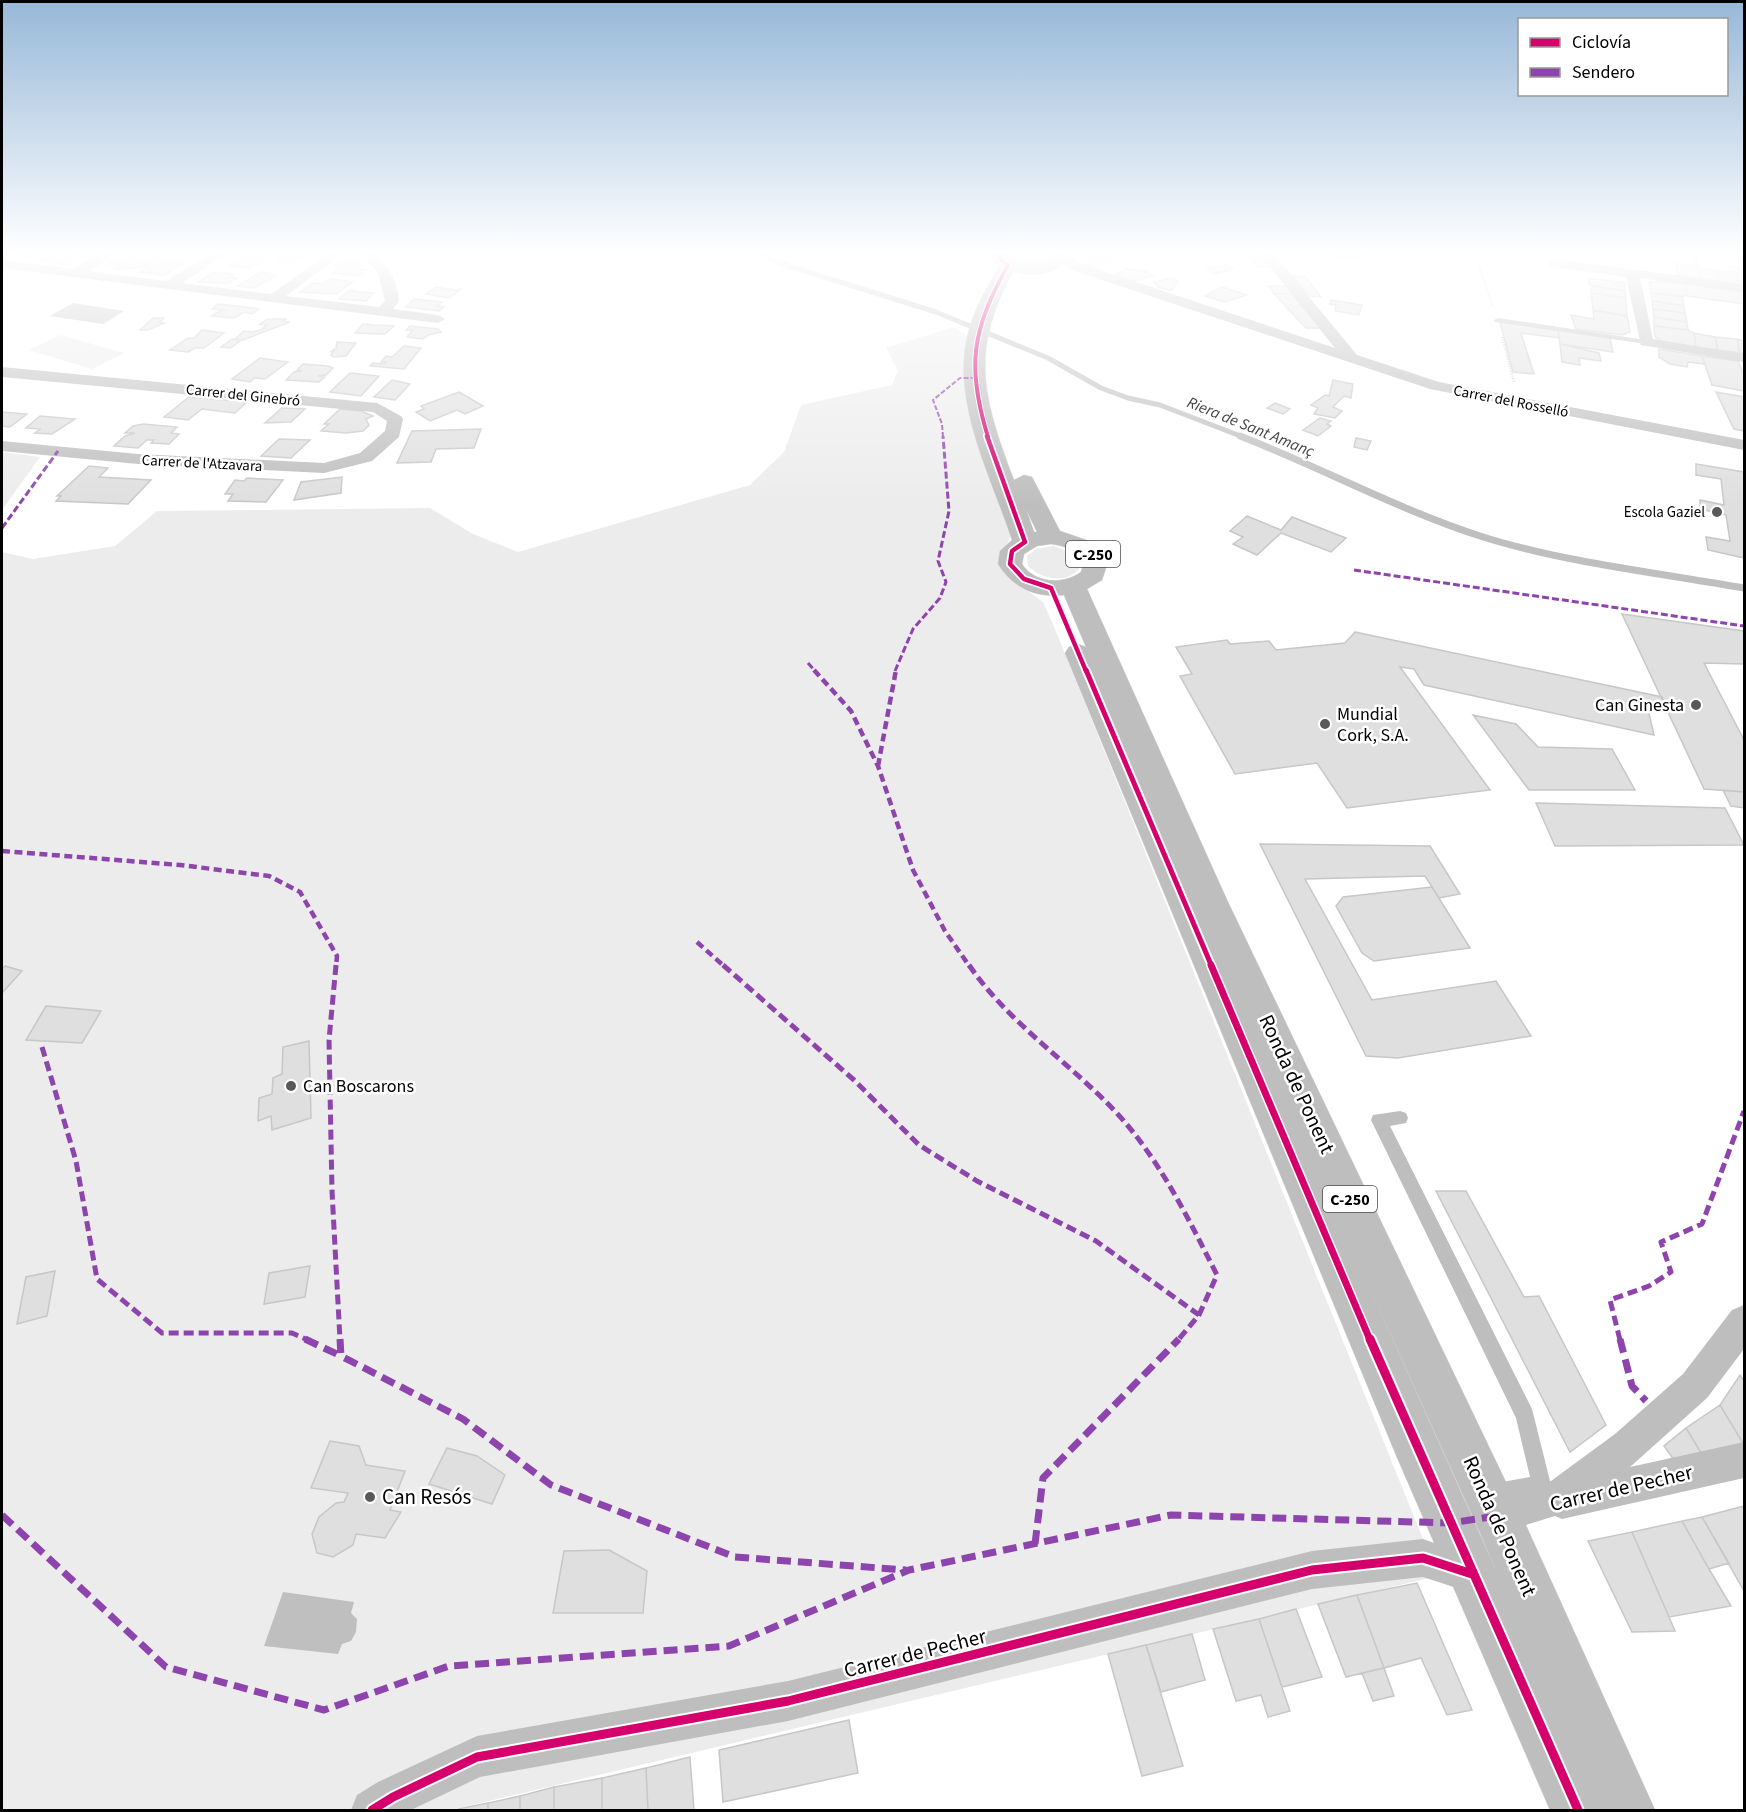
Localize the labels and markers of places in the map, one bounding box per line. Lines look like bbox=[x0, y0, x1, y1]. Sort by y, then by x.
place label: Escola Gaziel bbox=[1624, 502, 1705, 523]
marker: Escola Gaziel bbox=[1710, 505, 1724, 519]
place label: Can Ginesta bbox=[1595, 693, 1684, 718]
marker: Can Ginesta bbox=[1689, 698, 1703, 712]
place label: Mundial Cork, S.A. bbox=[1337, 702, 1409, 748]
marker: Mundial Cork, S.A. bbox=[1318, 717, 1332, 731]
place label: Can Boscarons bbox=[303, 1074, 414, 1099]
marker: Can Boscarons bbox=[284, 1079, 298, 1093]
place label: Can Resós bbox=[382, 1482, 472, 1512]
marker: Can Resós bbox=[363, 1490, 377, 1504]

